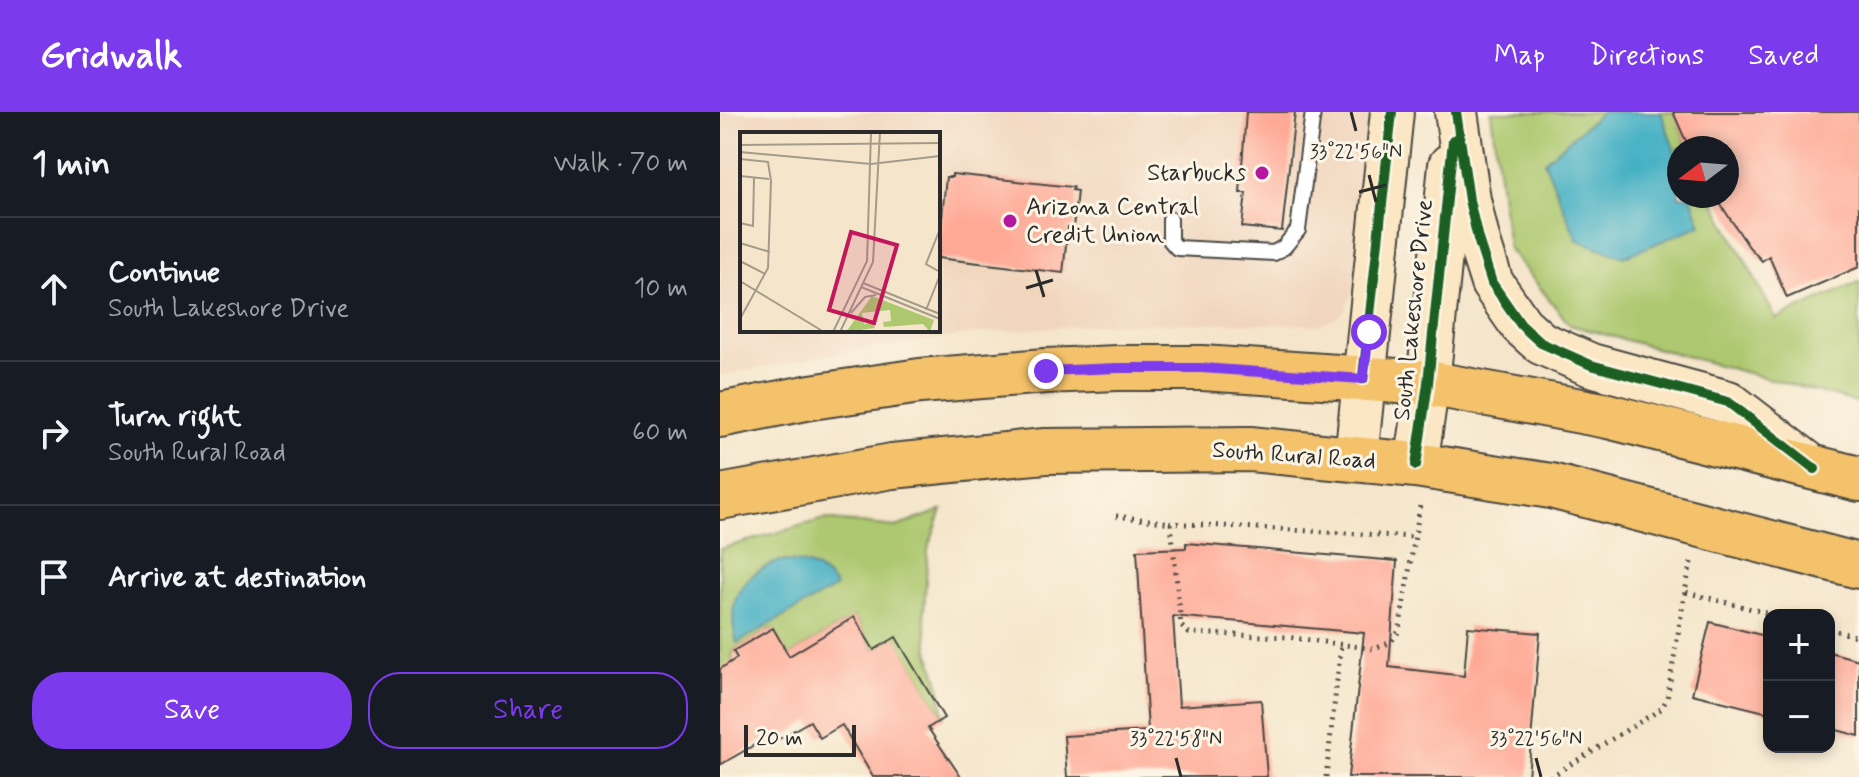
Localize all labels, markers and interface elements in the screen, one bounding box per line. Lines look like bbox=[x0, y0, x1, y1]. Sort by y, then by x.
text: Gridwalk bbox=[40, 32, 182, 81]
text: Map bbox=[1494, 38, 1545, 75]
text: Directions bbox=[1589, 38, 1704, 75]
text: Saved bbox=[1748, 38, 1819, 75]
inset map bbox=[740, 132, 940, 332]
north arrow bbox=[1667, 136, 1739, 208]
text: 33°22'56"N bbox=[1310, 139, 1402, 166]
text: 1 min bbox=[32, 142, 110, 187]
text: Walk · 70 m bbox=[553, 147, 688, 181]
place label: Starbucks bbox=[1147, 158, 1246, 189]
marker: Starbucks bbox=[1253, 164, 1271, 182]
place label: Arizona Central Credit Union bbox=[1026, 192, 1199, 251]
street label: South Lakeshore Drive bbox=[1387, 198, 1441, 422]
marker: Arizona Central Credit Union bbox=[1001, 212, 1019, 230]
text: Continue bbox=[108, 253, 220, 292]
icon: ahead bbox=[32, 267, 76, 311]
text: 10 m bbox=[634, 272, 688, 306]
text: South Lakeshore Drive bbox=[108, 292, 349, 326]
route start bbox=[1351, 314, 1387, 350]
route end bbox=[1028, 353, 1064, 389]
text: Turn right bbox=[108, 397, 241, 436]
icon: right bbox=[32, 411, 76, 455]
text: 60 m bbox=[632, 416, 688, 450]
street label: South Rural Road bbox=[1211, 435, 1377, 477]
text: South Rural Road bbox=[108, 436, 286, 470]
icon: arrive bbox=[32, 555, 76, 599]
text: Arrive at destination bbox=[108, 558, 366, 597]
map controls bbox=[1763, 609, 1835, 753]
button: + bbox=[1763, 609, 1835, 681]
button: Save bbox=[32, 672, 352, 749]
button: Share bbox=[368, 672, 688, 749]
button: − bbox=[1763, 681, 1835, 753]
scale bar bbox=[744, 721, 856, 757]
text: 20 m bbox=[756, 725, 803, 753]
text: 33°22'58"N bbox=[1130, 726, 1222, 753]
text: 33°22'56"N bbox=[1490, 726, 1582, 753]

